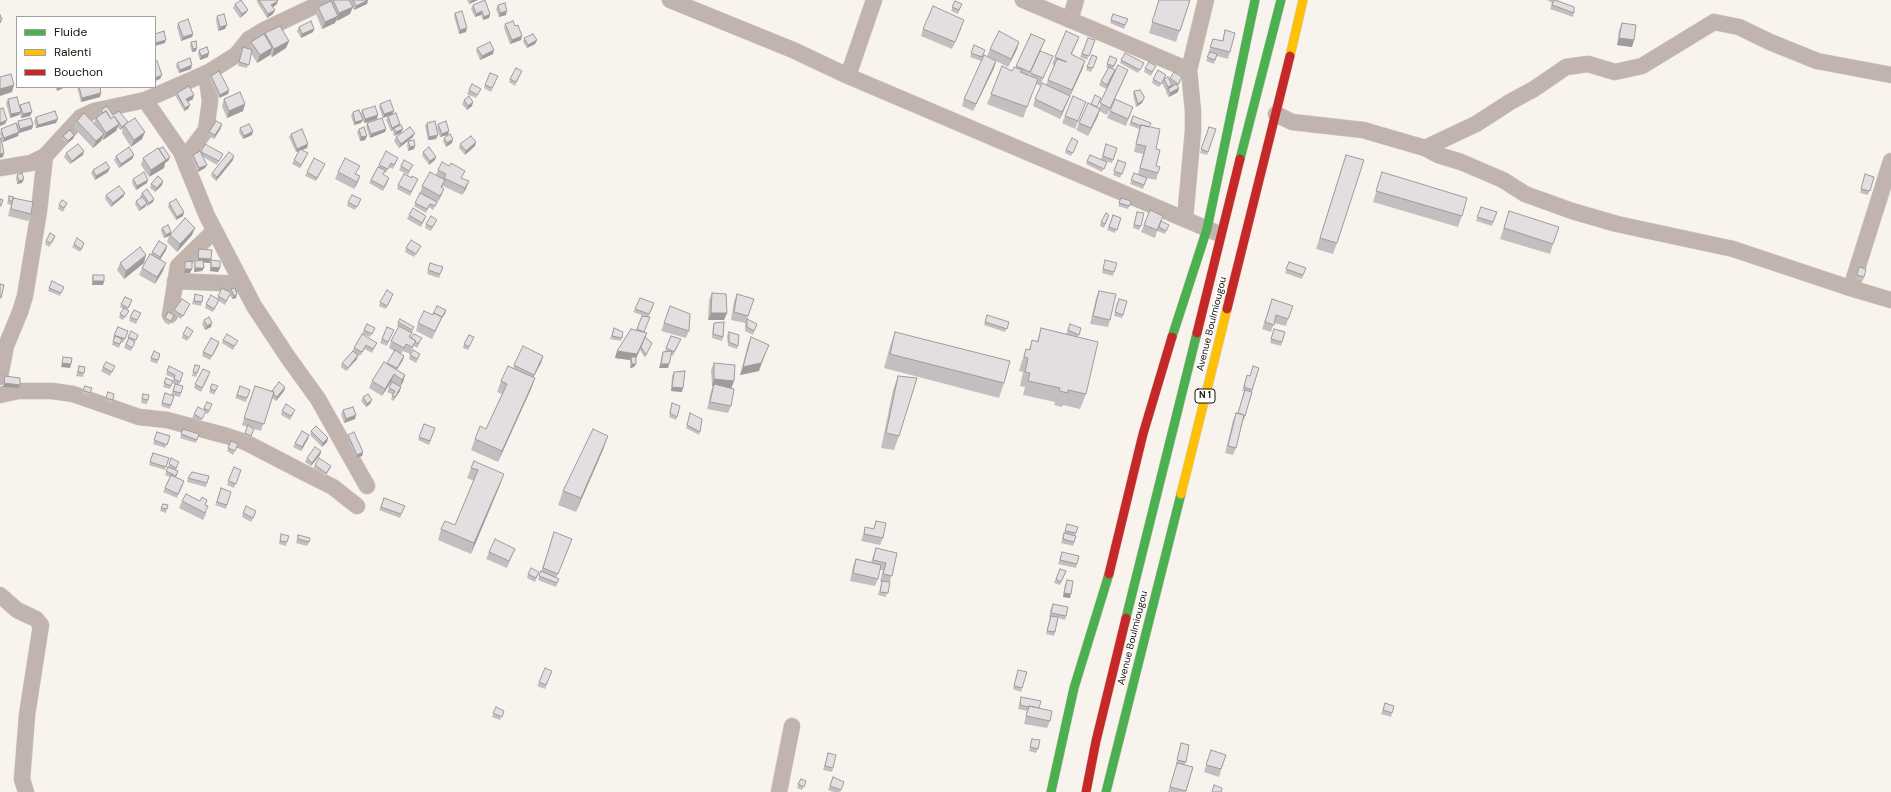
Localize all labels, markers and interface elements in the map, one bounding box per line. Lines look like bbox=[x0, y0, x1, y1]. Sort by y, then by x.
legend bbox=[16, 16, 156, 88]
text: Fluide bbox=[54, 24, 87, 40]
text: Ralenti bbox=[54, 44, 91, 60]
text: Bouchon bbox=[54, 64, 103, 80]
street label: Avenue Boulmiougou bbox=[1194, 276, 1230, 372]
road number: N 1 bbox=[1195, 389, 1215, 403]
street label: Avenue Boulmiougou bbox=[1115, 590, 1151, 686]

